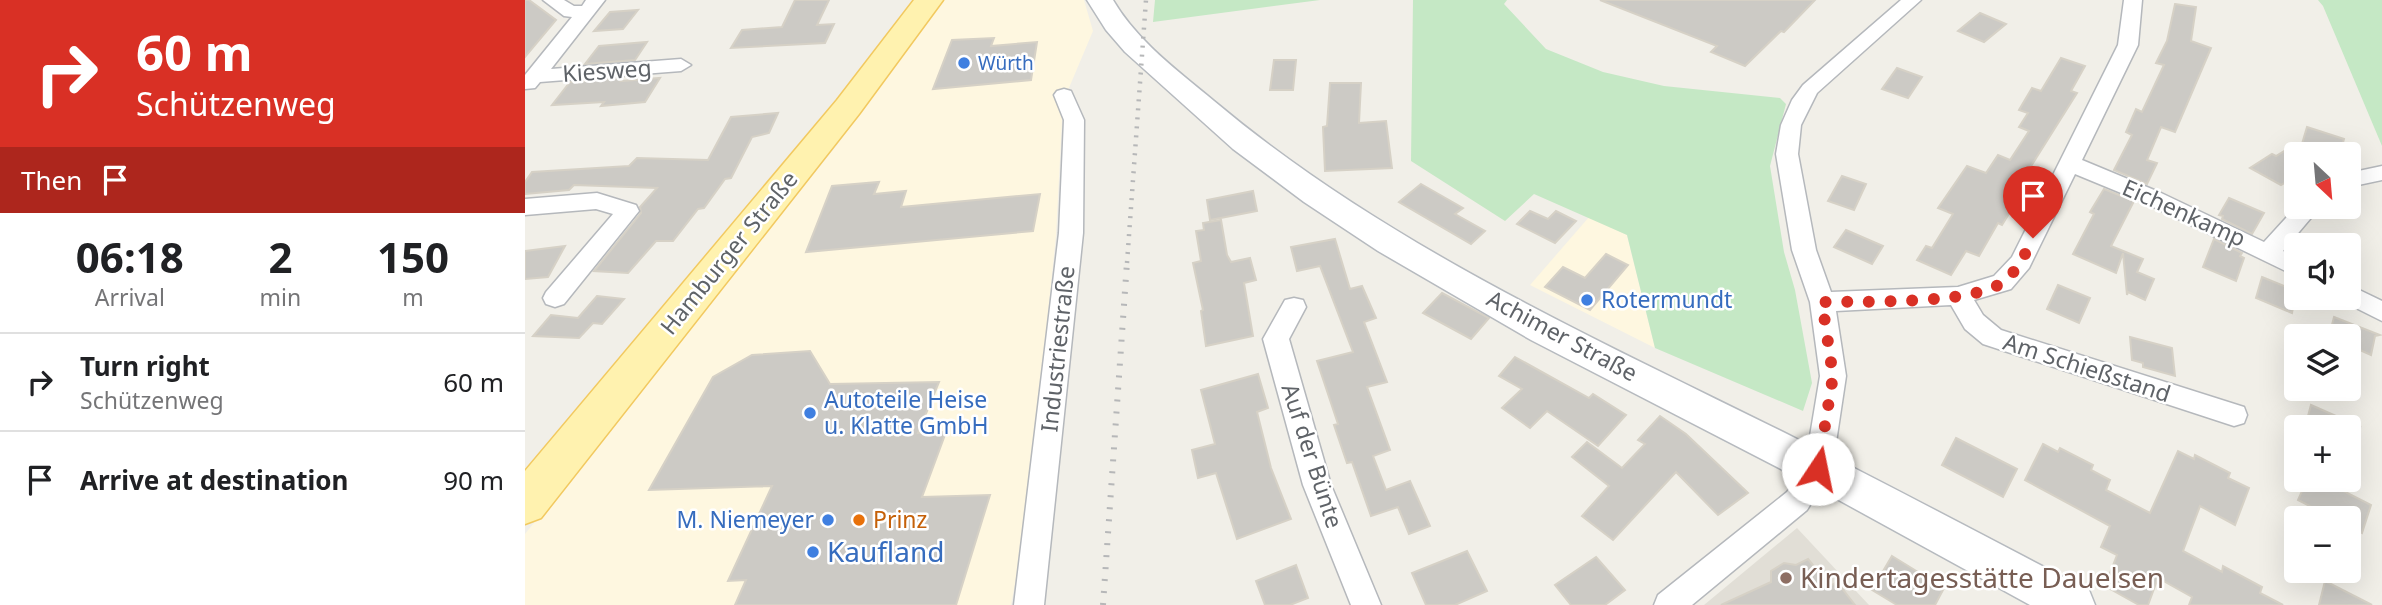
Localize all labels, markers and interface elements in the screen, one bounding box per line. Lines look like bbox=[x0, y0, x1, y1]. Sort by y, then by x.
text: 60 m bbox=[136, 19, 253, 85]
icon: right bbox=[21, 28, 112, 119]
place label: Würth bbox=[978, 50, 1034, 76]
street label: Kiesweg bbox=[561, 51, 653, 89]
marker: Würth bbox=[956, 55, 972, 71]
text: Schützenweg bbox=[136, 82, 336, 125]
north arrow bbox=[2284, 142, 2361, 219]
map controls bbox=[2284, 142, 2361, 583]
icon: arrive bbox=[96, 161, 134, 199]
text: Then bbox=[21, 162, 82, 198]
street label: Hamburger Straße bbox=[652, 164, 804, 341]
pin bbox=[2003, 166, 2063, 238]
street label: Eichenkamp bbox=[2118, 171, 2251, 254]
icon: arrive bbox=[2014, 177, 2052, 215]
text: 06:18 bbox=[76, 228, 184, 285]
text: 2 bbox=[268, 228, 292, 285]
text: 150 bbox=[377, 228, 449, 285]
button: sound bbox=[2284, 233, 2361, 310]
street label: Industriestraße bbox=[1032, 264, 1082, 434]
text: Arrival bbox=[95, 281, 165, 313]
text: min bbox=[260, 281, 301, 313]
text: m bbox=[402, 281, 424, 313]
street label: Achimer Straße bbox=[1482, 282, 1643, 388]
place label: Rotermundt bbox=[1601, 283, 1732, 315]
marker: Rotermundt bbox=[1579, 292, 1595, 308]
button: layers bbox=[2284, 324, 2361, 401]
street label: Am Schießstand bbox=[2000, 325, 2175, 409]
text: Turn right bbox=[80, 348, 210, 384]
icon: right bbox=[21, 363, 59, 401]
text: 60 m bbox=[443, 364, 504, 400]
street label: Auf der Bünte bbox=[1275, 379, 1351, 532]
place label: Autoteile Heise u. Klatte GmbH bbox=[824, 383, 988, 441]
text: Schützenweg bbox=[80, 384, 224, 416]
marker: Autoteile Heise u. Klatte GmbH bbox=[802, 405, 818, 421]
button: + bbox=[2284, 415, 2361, 492]
position arrow bbox=[1781, 432, 1855, 506]
icon: arrive bbox=[21, 461, 59, 499]
text: Arrive at destination bbox=[80, 462, 349, 498]
text: 90 m bbox=[443, 462, 504, 498]
place label: M. Niemeyer bbox=[676, 503, 815, 535]
place label: Prinz bbox=[873, 503, 927, 535]
button: − bbox=[2284, 506, 2361, 583]
marker: M. Niemeyer bbox=[820, 512, 836, 528]
marker: Prinz bbox=[851, 512, 867, 528]
place label: Kaufland bbox=[827, 532, 944, 570]
marker: Kaufland bbox=[805, 544, 821, 560]
place label: Kindertagesstätte Dauelsen bbox=[1800, 558, 2164, 596]
marker: Kindertagesstätte Dauelsen bbox=[1778, 570, 1794, 586]

